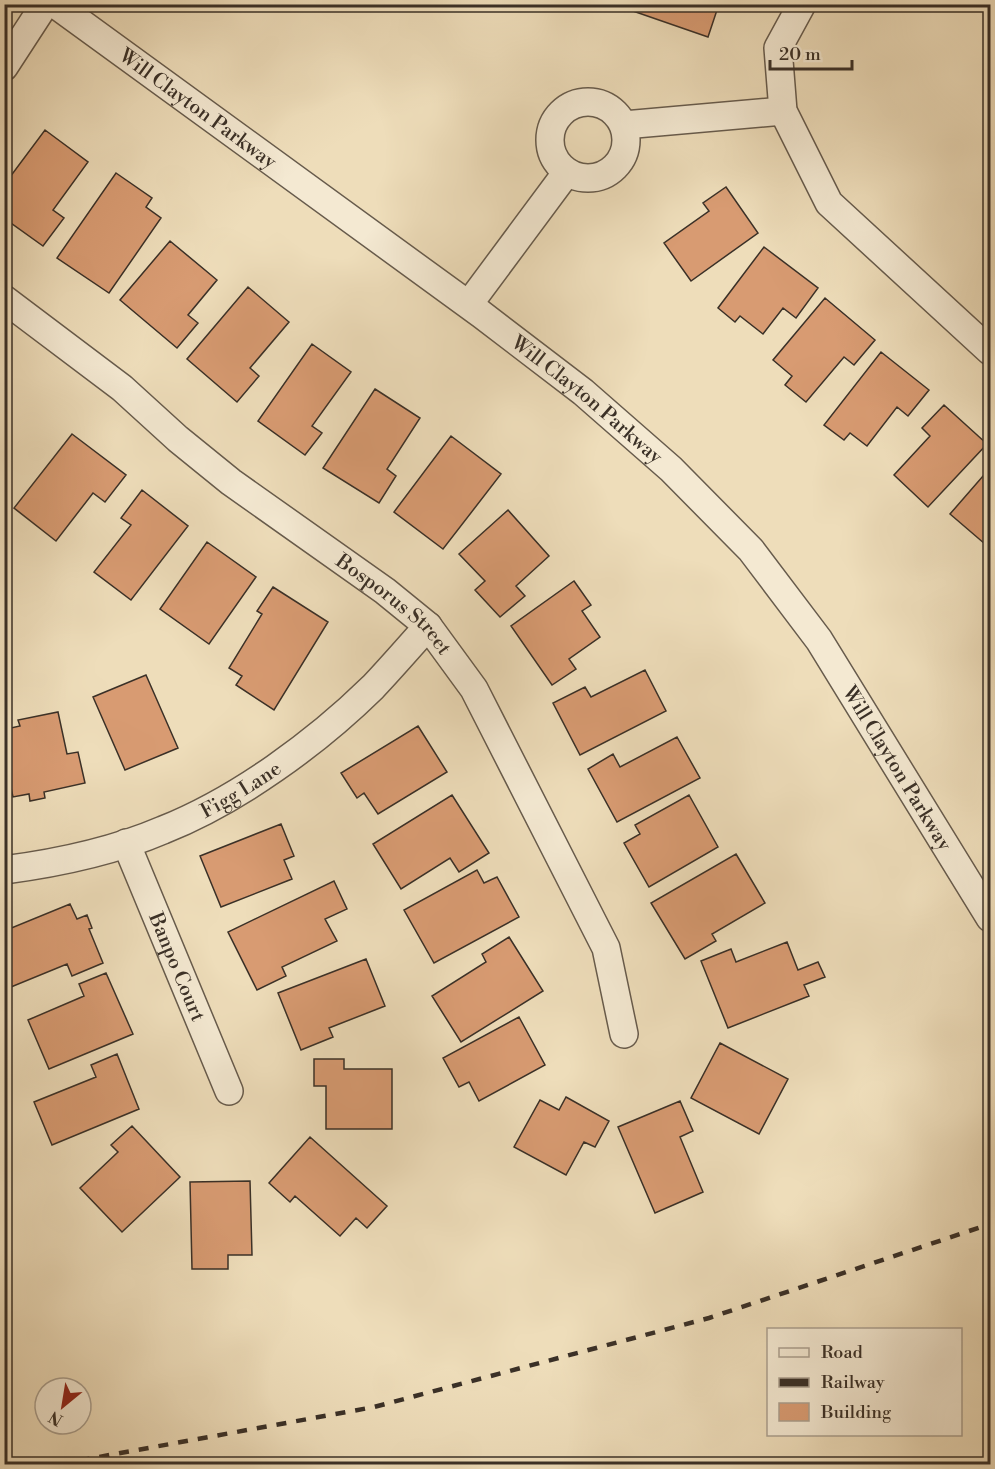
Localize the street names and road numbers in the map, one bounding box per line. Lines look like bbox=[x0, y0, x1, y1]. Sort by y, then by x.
street label: Will Clayton Parkway bbox=[113, 43, 281, 175]
street label: Will Clayton Parkway bbox=[505, 330, 667, 470]
street label: Bosporus Street bbox=[330, 549, 456, 660]
street label: Will Clayton Parkway bbox=[836, 681, 957, 856]
street label: Figg Lane bbox=[197, 757, 286, 825]
street label: Banpo Court bbox=[142, 908, 210, 1026]

